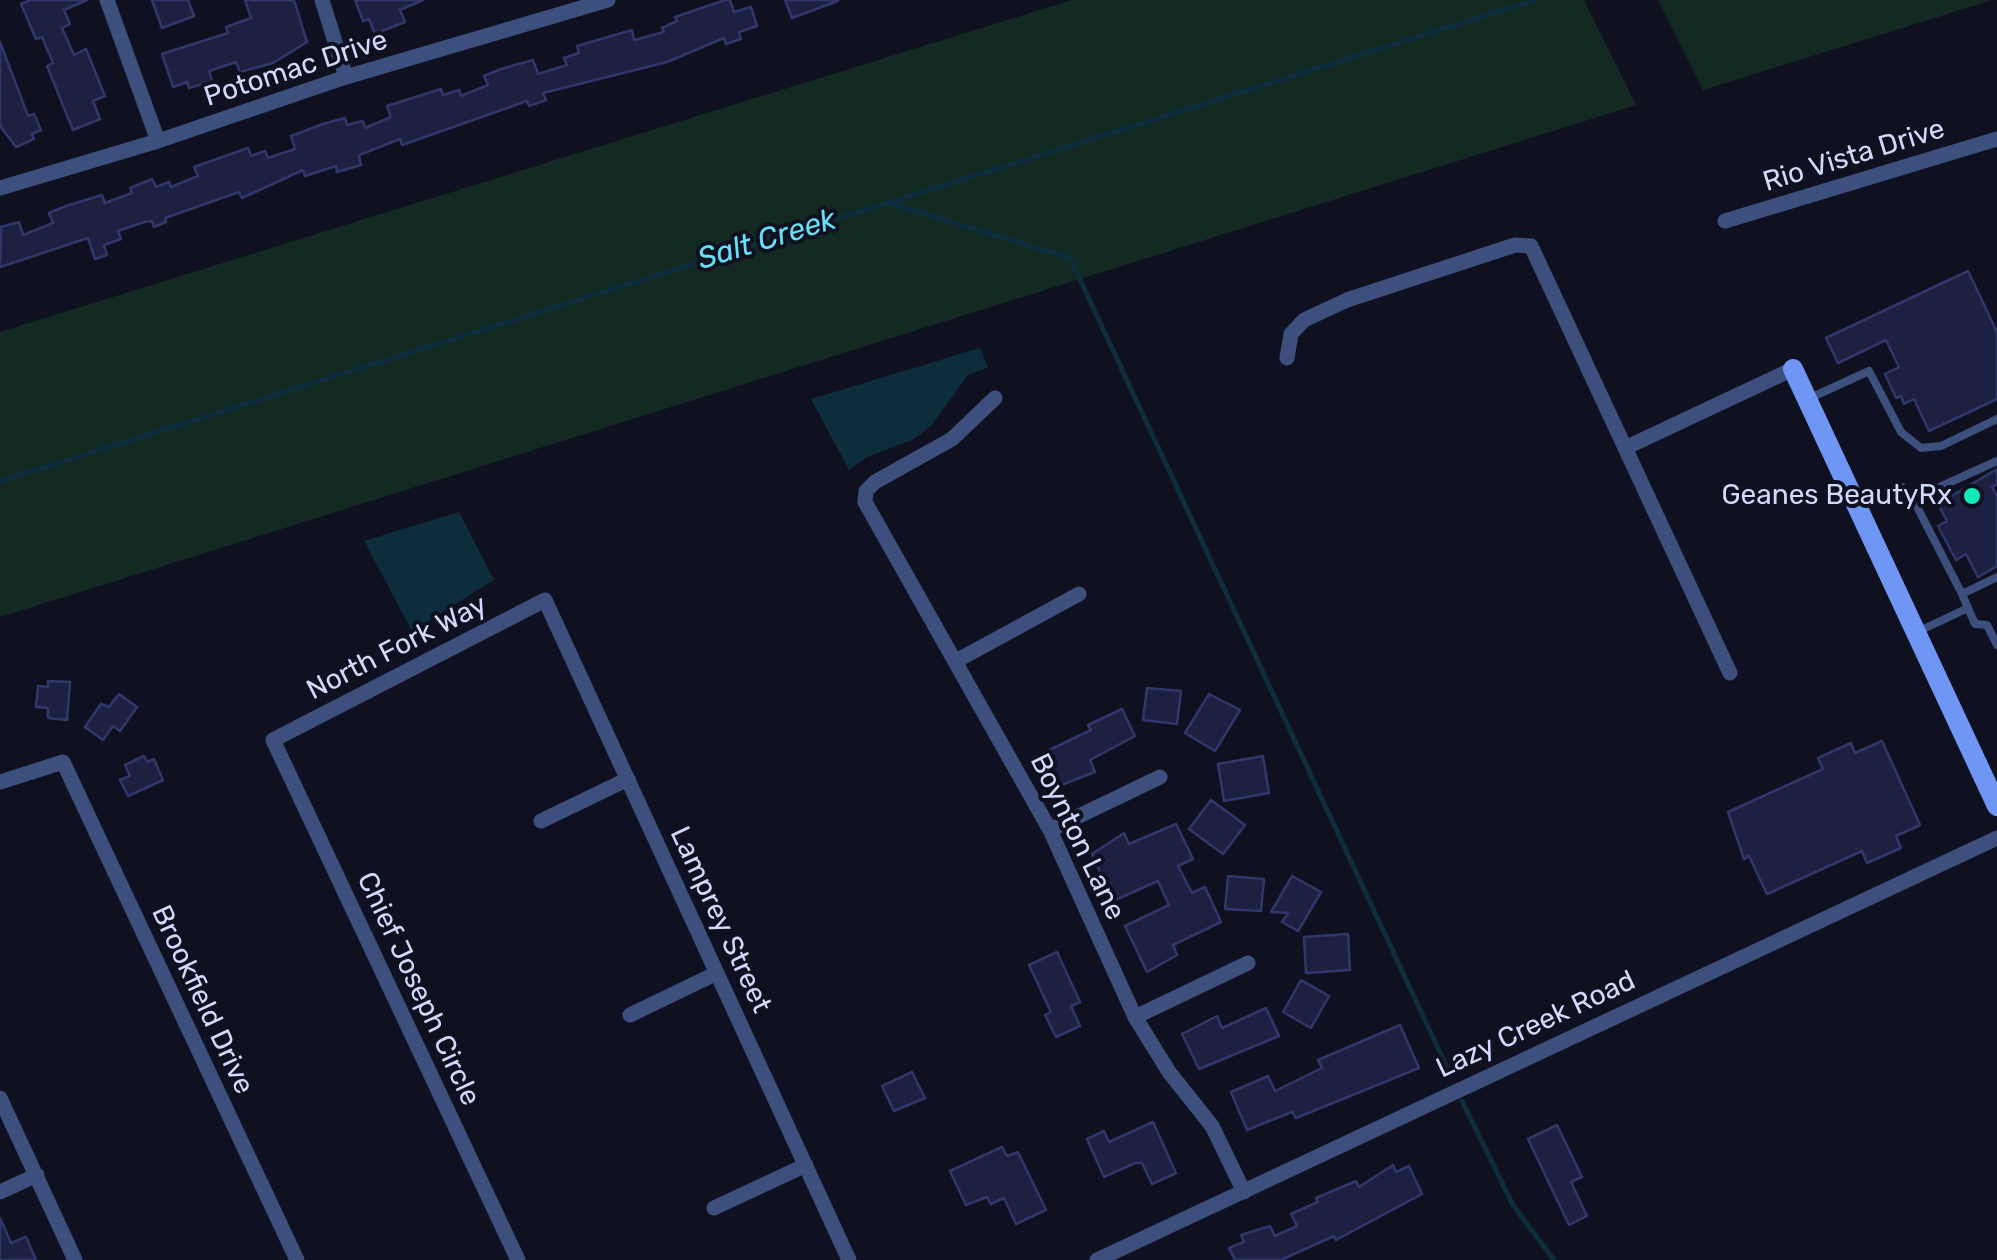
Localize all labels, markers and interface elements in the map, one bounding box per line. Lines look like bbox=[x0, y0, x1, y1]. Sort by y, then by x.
street label: Potomac Drive bbox=[200, 24, 392, 114]
street label: Rio Vista Drive bbox=[1759, 112, 1949, 200]
water label: Salt Creek bbox=[694, 202, 840, 278]
place label: Geanes BeautyRx bbox=[1721, 479, 1952, 513]
marker: Geanes BeautyRx bbox=[1961, 485, 1983, 507]
street label: North Fork Way bbox=[301, 588, 493, 708]
street label: Boynton Lane bbox=[1022, 748, 1132, 926]
street label: Lamprey Street bbox=[662, 822, 778, 1018]
street label: Chief Joseph Circle bbox=[349, 867, 487, 1111]
street label: Brookfield Drive bbox=[144, 900, 260, 1100]
street label: Lazy Creek Road bbox=[1431, 964, 1641, 1086]

